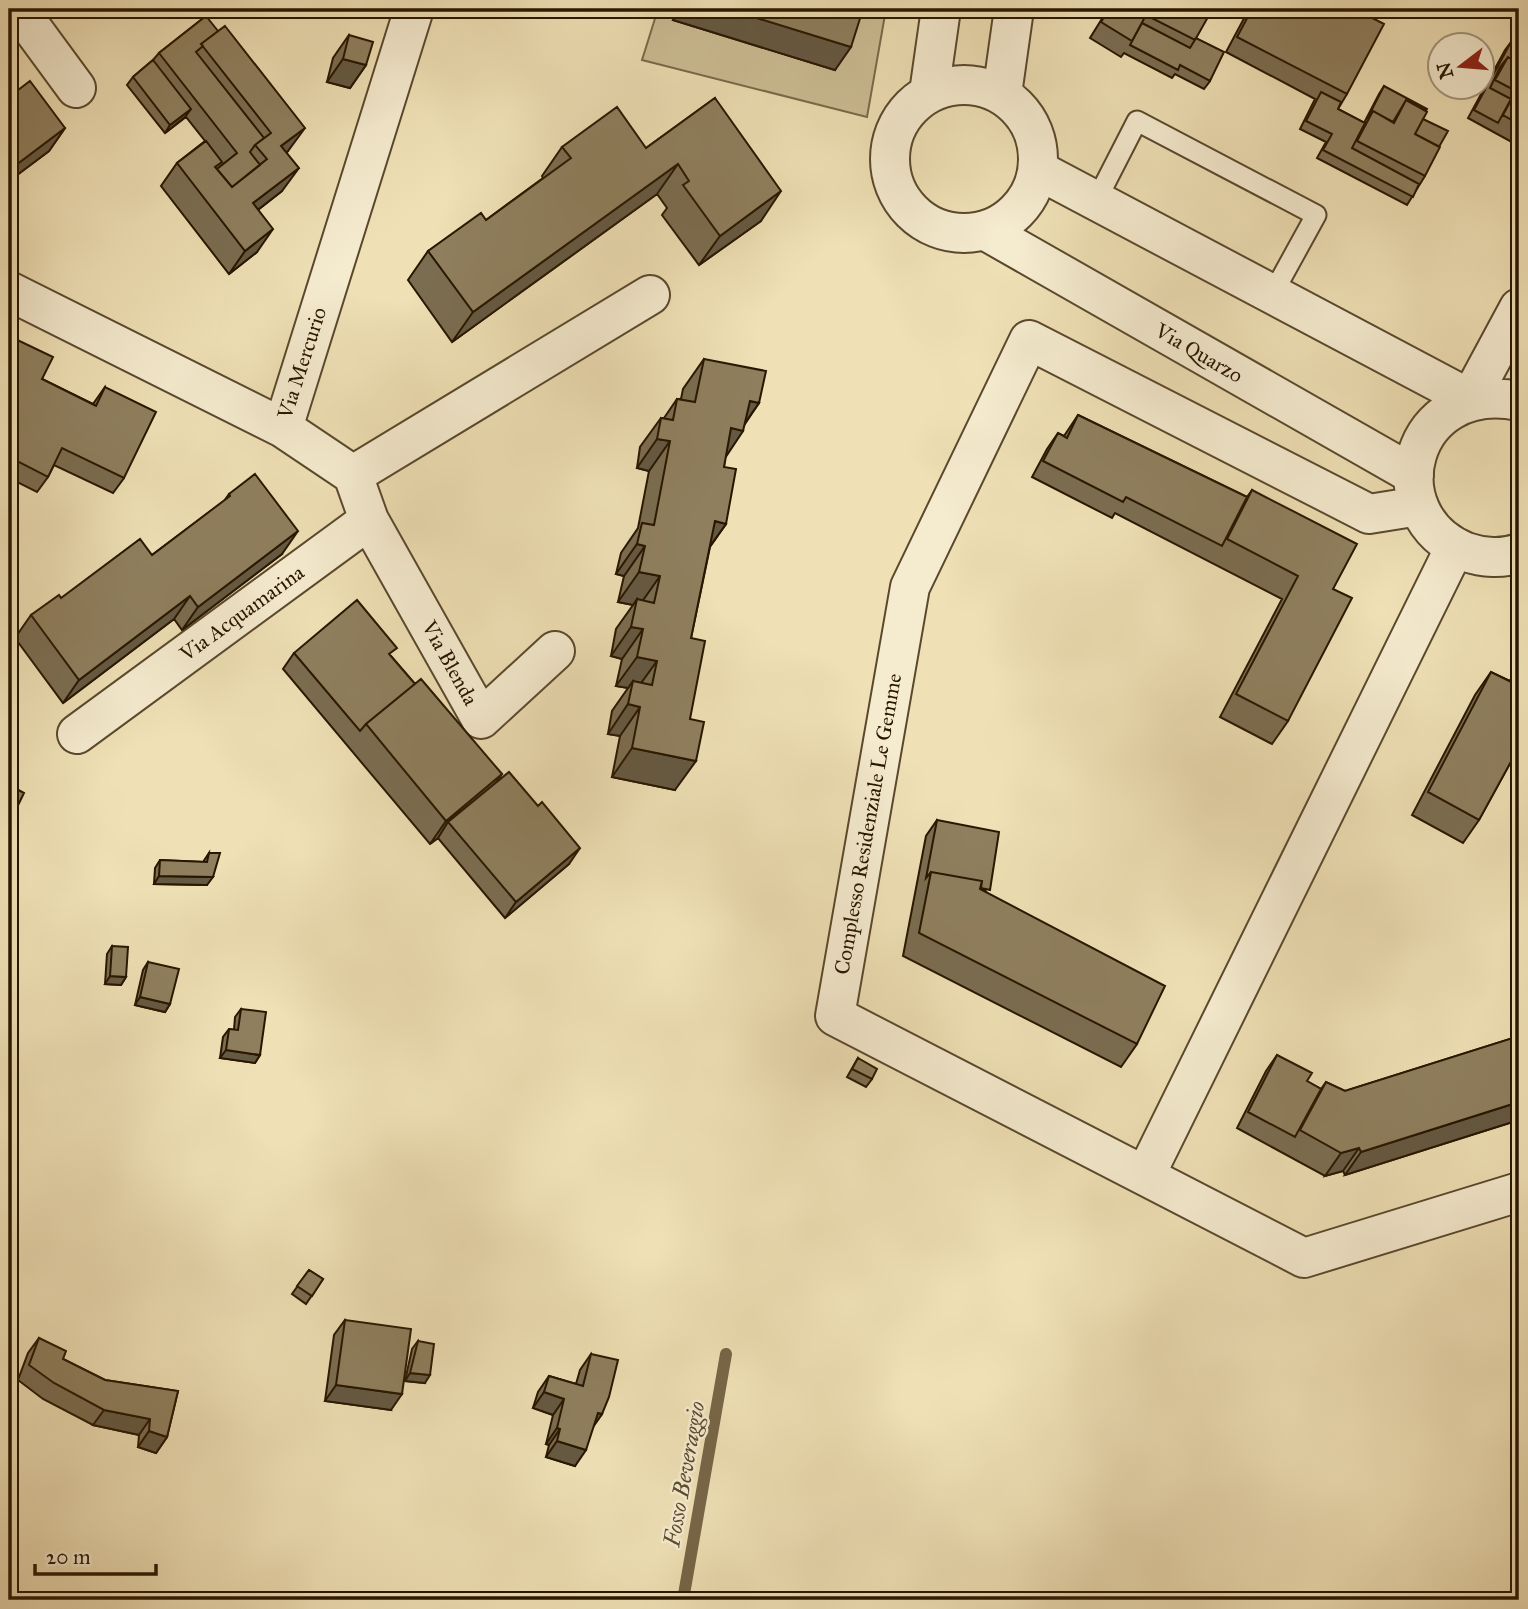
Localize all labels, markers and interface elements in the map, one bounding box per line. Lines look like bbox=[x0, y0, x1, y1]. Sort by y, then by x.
north arrow bbox=[1426, 32, 1496, 102]
text: N bbox=[1432, 60, 1458, 81]
street label: Via Mercurio bbox=[271, 304, 332, 423]
street label: Via Quarzo bbox=[1150, 317, 1248, 389]
street label: Via Acquamarina bbox=[174, 559, 309, 667]
street label: Via Blenda bbox=[416, 615, 484, 710]
street label: Complesso Residenziale Le Gemme bbox=[829, 671, 907, 977]
water label: Fosso Beveraggio bbox=[657, 1399, 711, 1550]
scale bar bbox=[35, 1532, 156, 1576]
text: 20 m bbox=[46, 1544, 91, 1570]

